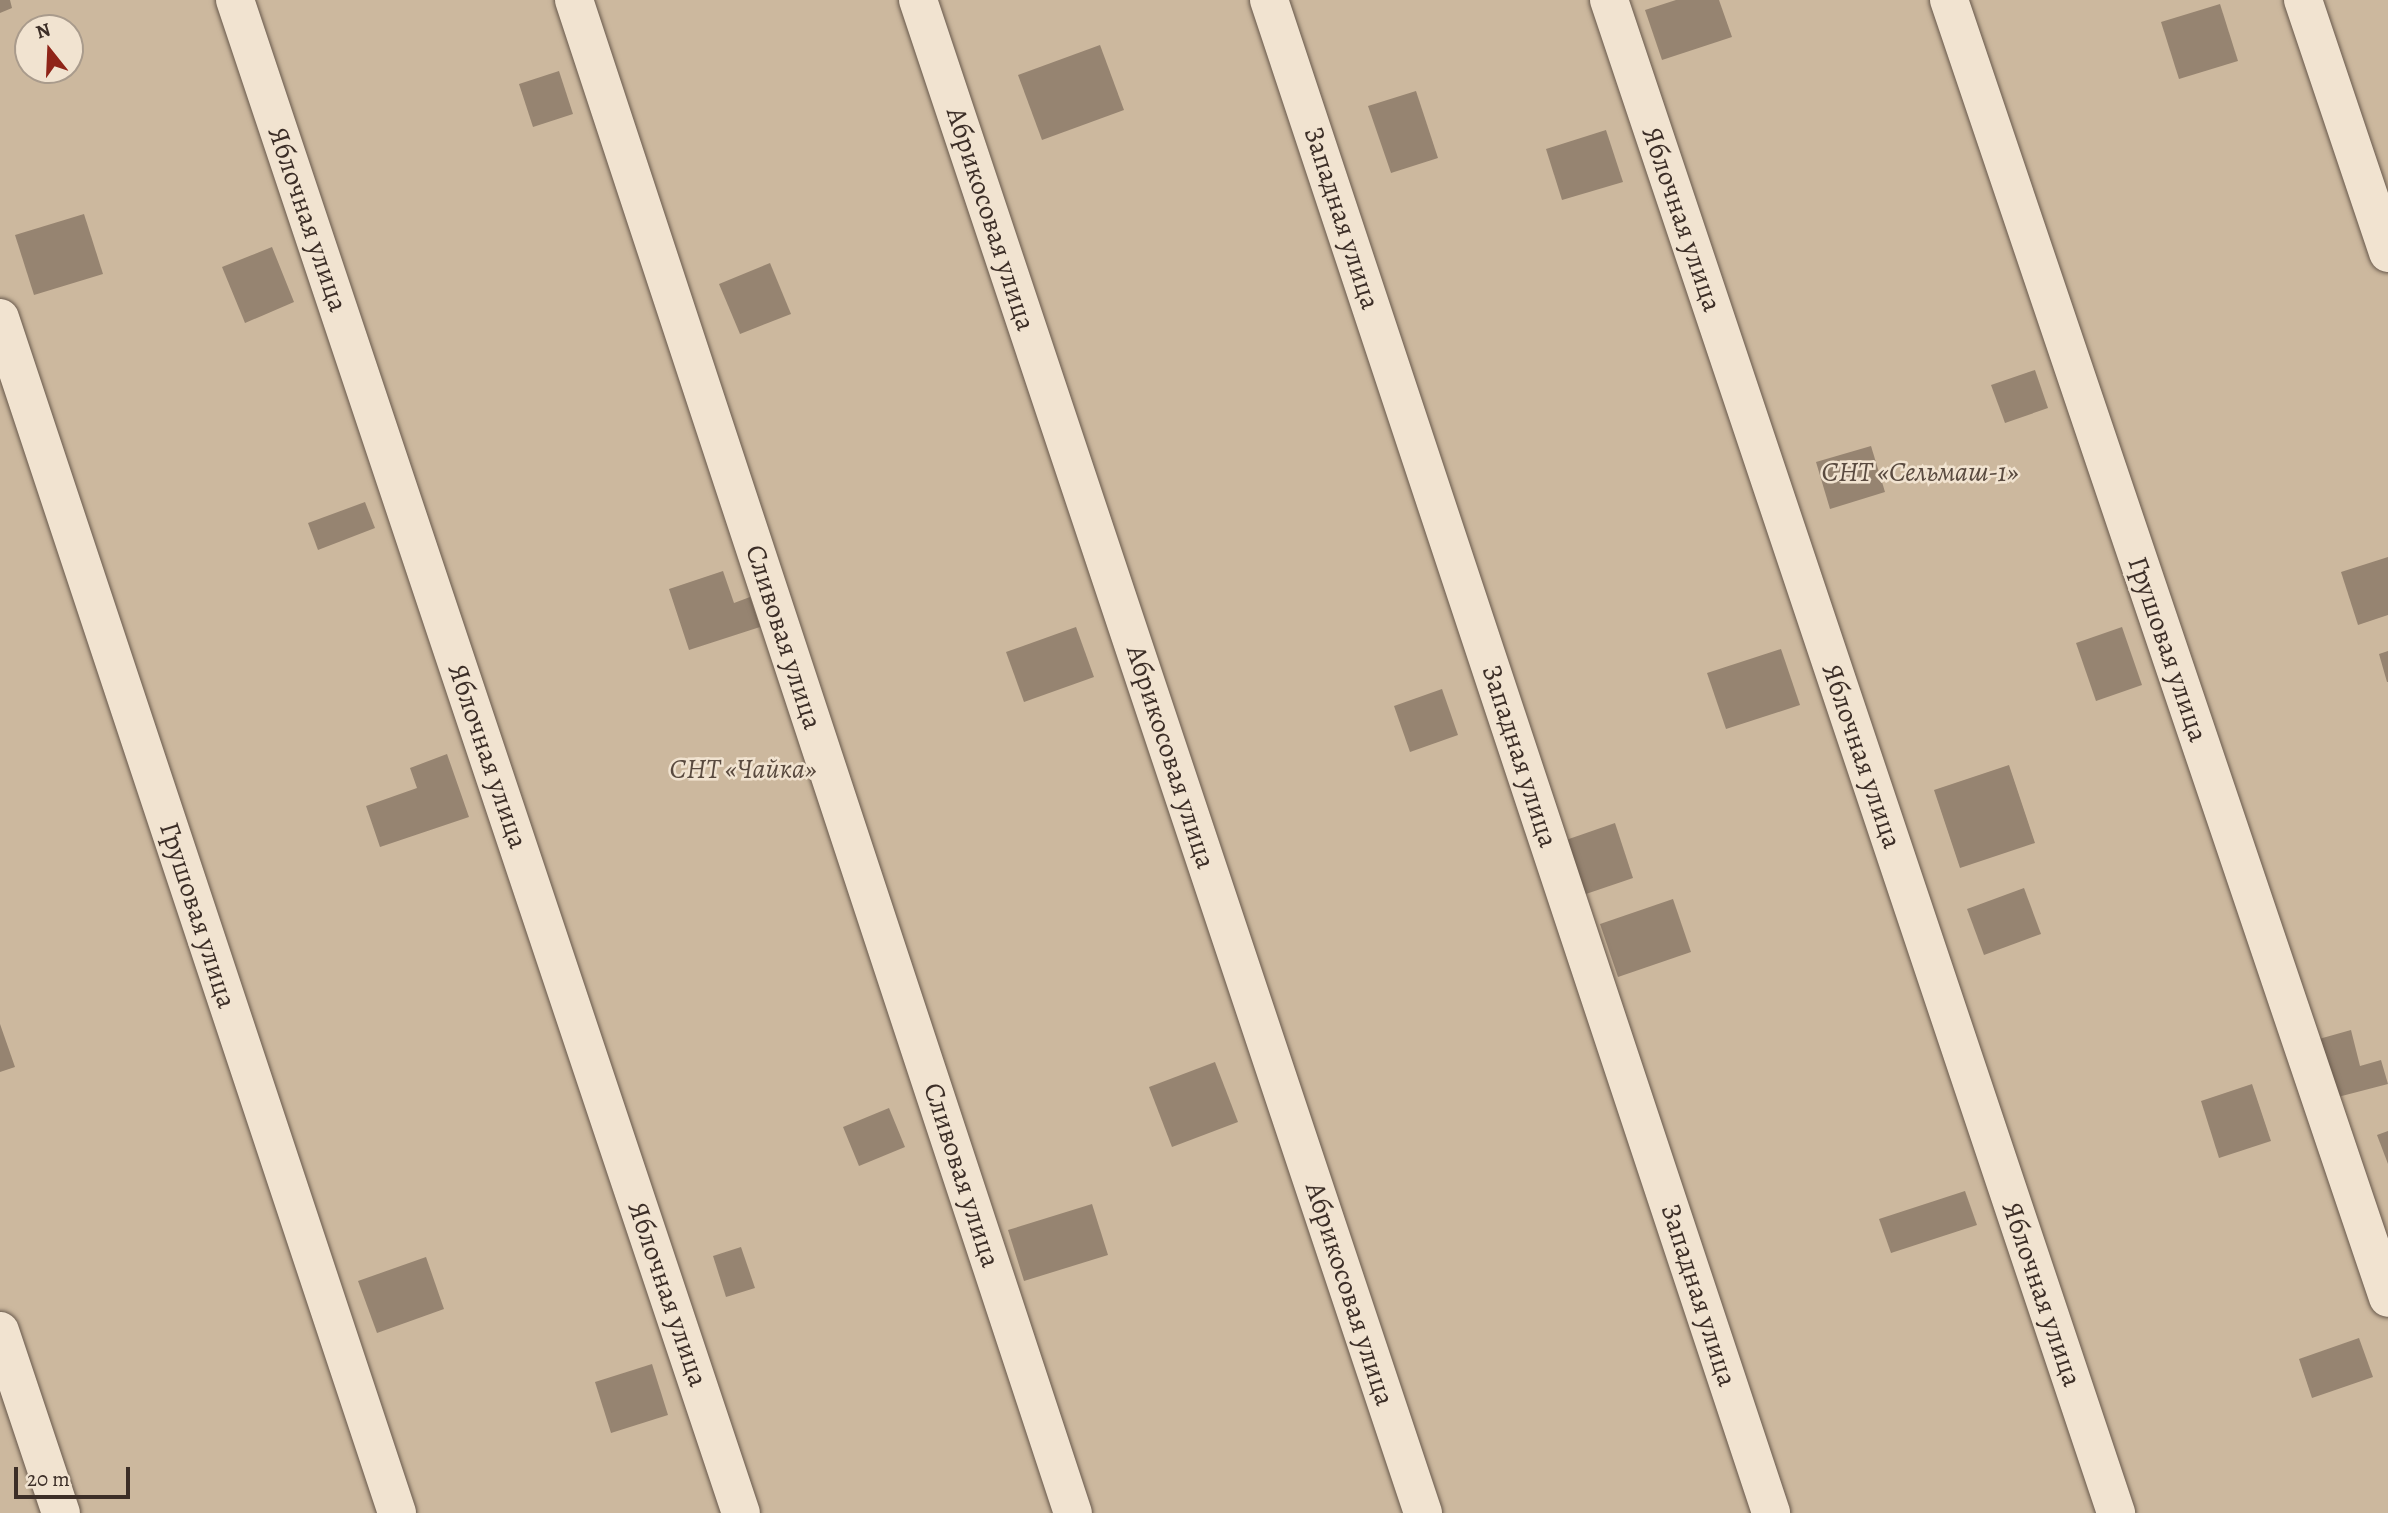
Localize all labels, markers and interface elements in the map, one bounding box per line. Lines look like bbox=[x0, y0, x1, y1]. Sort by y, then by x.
north arrow bbox=[14, 14, 84, 84]
text: N bbox=[33, 16, 54, 45]
street label: Абрикосовая улица bbox=[939, 103, 1043, 335]
street label: Яблочная улица bbox=[261, 122, 355, 316]
street label: Западная улица bbox=[1297, 122, 1387, 314]
street label: Яблочная улица bbox=[1635, 122, 1729, 316]
park label: СНТ «Сельмаш-1» bbox=[1821, 455, 2019, 489]
street label: Сливовая улица bbox=[738, 540, 830, 734]
street label: Грушовая улица bbox=[2121, 552, 2215, 746]
street label: Абрикосовая улица bbox=[1119, 641, 1223, 873]
street label: Яблочная улица bbox=[441, 659, 535, 853]
street label: Яблочная улица bbox=[1815, 659, 1909, 853]
street label: Западная улица bbox=[1475, 660, 1565, 852]
park label: СНТ «Чайка» bbox=[669, 752, 817, 786]
street label: Грушовая улица bbox=[152, 818, 244, 1012]
street label: Сливовая улица bbox=[916, 1078, 1008, 1272]
street label: Абрикосовая улица bbox=[1298, 1178, 1402, 1410]
street label: Яблочная улица bbox=[621, 1197, 715, 1391]
street label: Яблочная улица bbox=[1995, 1197, 2089, 1391]
street label: Западная улица bbox=[1654, 1199, 1744, 1391]
scale bar bbox=[18, 1454, 133, 1498]
text: 20 m bbox=[27, 1465, 70, 1493]

